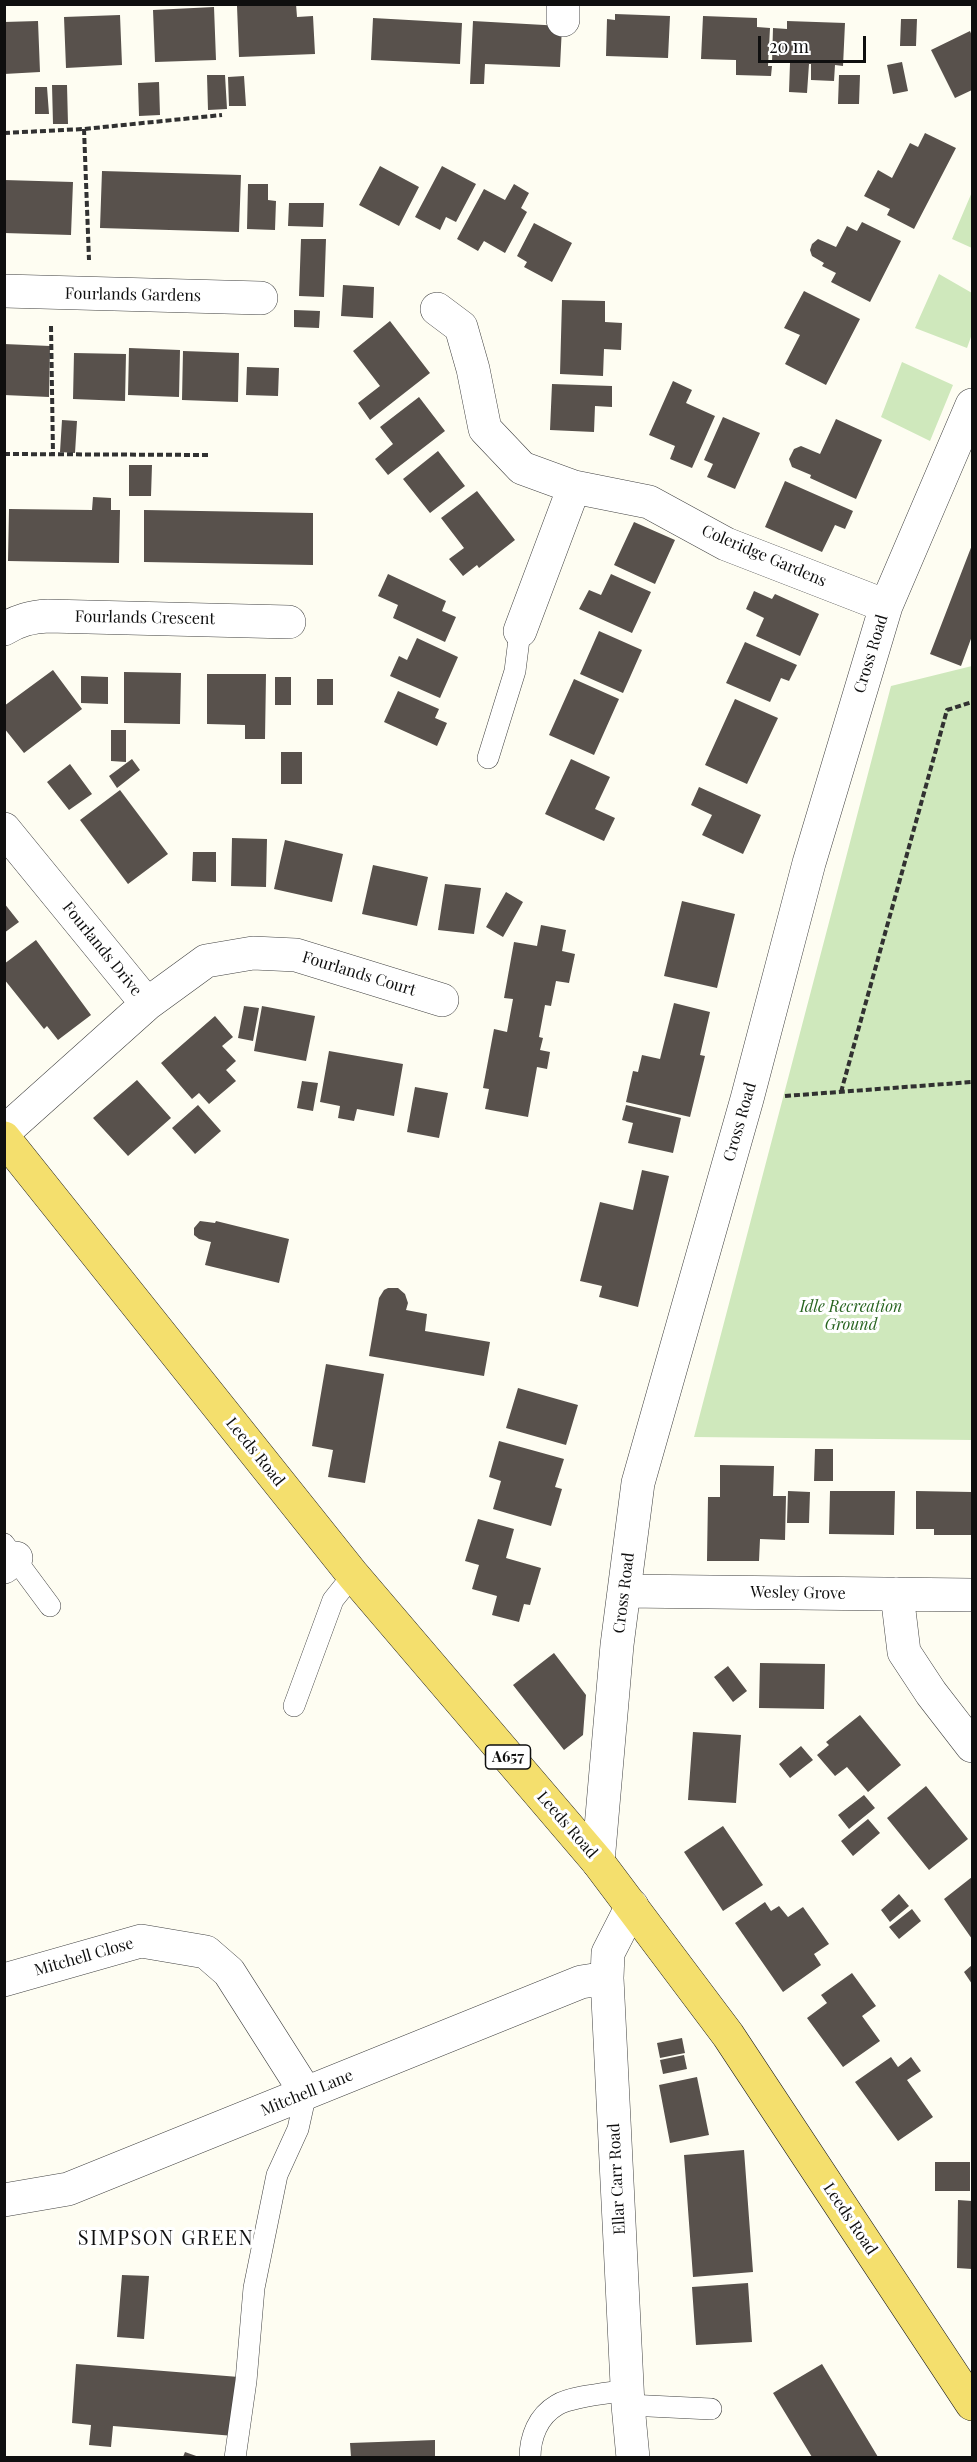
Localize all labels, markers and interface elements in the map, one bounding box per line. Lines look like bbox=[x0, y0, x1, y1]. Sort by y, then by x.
scale bar bbox=[761, 24, 869, 62]
text: 20 m bbox=[769, 34, 809, 58]
street label: Fourlands Gardens bbox=[65, 284, 201, 306]
street label: Coleridge Gardens bbox=[699, 521, 829, 591]
street label: Fourlands Crescent bbox=[75, 607, 215, 629]
street label: Cross Road bbox=[850, 612, 892, 696]
street label: Fourlands Drive bbox=[58, 898, 146, 1000]
street label: Fourlands Court bbox=[300, 948, 418, 1000]
street label: Cross Road bbox=[720, 1080, 760, 1164]
park label: Idle Recreation Ground bbox=[800, 1297, 902, 1335]
street label: Leeds Road bbox=[222, 1414, 288, 1490]
street label: Cross Road bbox=[610, 1552, 638, 1634]
street label: Wesley Grove bbox=[750, 1583, 846, 1603]
road number: A657 bbox=[486, 1745, 530, 1769]
street label: Leeds Road bbox=[533, 1788, 601, 1862]
street label: Mitchell Close bbox=[32, 1934, 136, 1980]
street label: Mitchell Lane bbox=[258, 2066, 356, 2120]
street label: Ellar Carr Road bbox=[604, 2123, 630, 2235]
street label: Leeds Road bbox=[819, 2179, 881, 2259]
district label: SIMPSON GREEN bbox=[78, 2227, 254, 2251]

